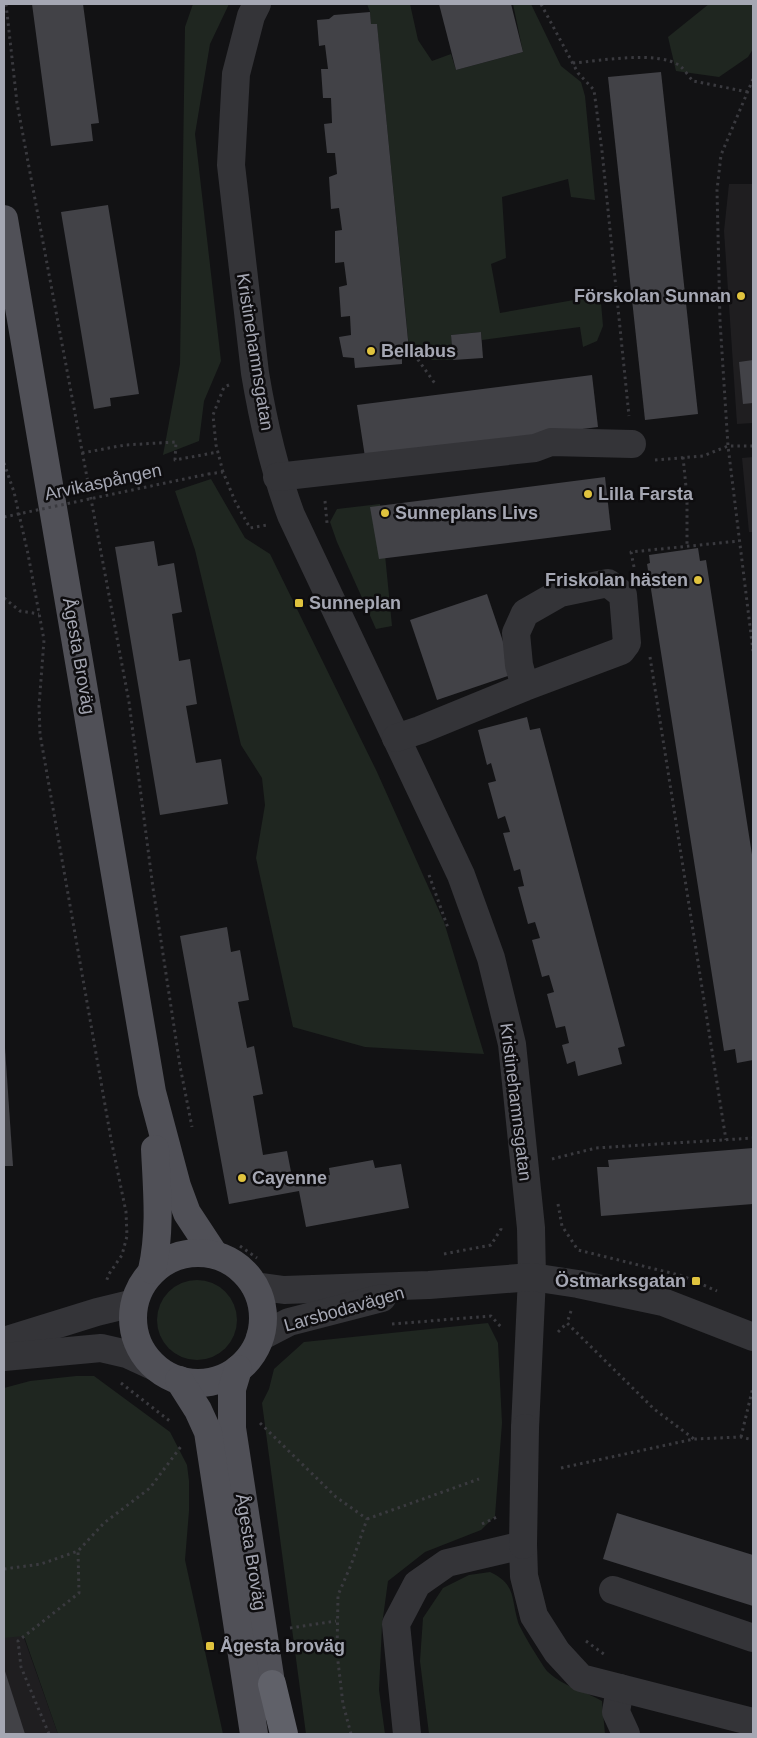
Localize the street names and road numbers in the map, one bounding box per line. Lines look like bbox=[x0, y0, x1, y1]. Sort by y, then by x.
street label: Kristinehamnsgatan bbox=[233, 272, 277, 432]
street label: Arvikaspången bbox=[43, 460, 163, 504]
street label: Ågesta Broväg bbox=[59, 596, 99, 716]
street label: Kristinehamnsgatan bbox=[496, 1022, 536, 1182]
street label: Larsbodavägen bbox=[282, 1282, 406, 1336]
street label: Ågesta Broväg bbox=[232, 1492, 270, 1612]

